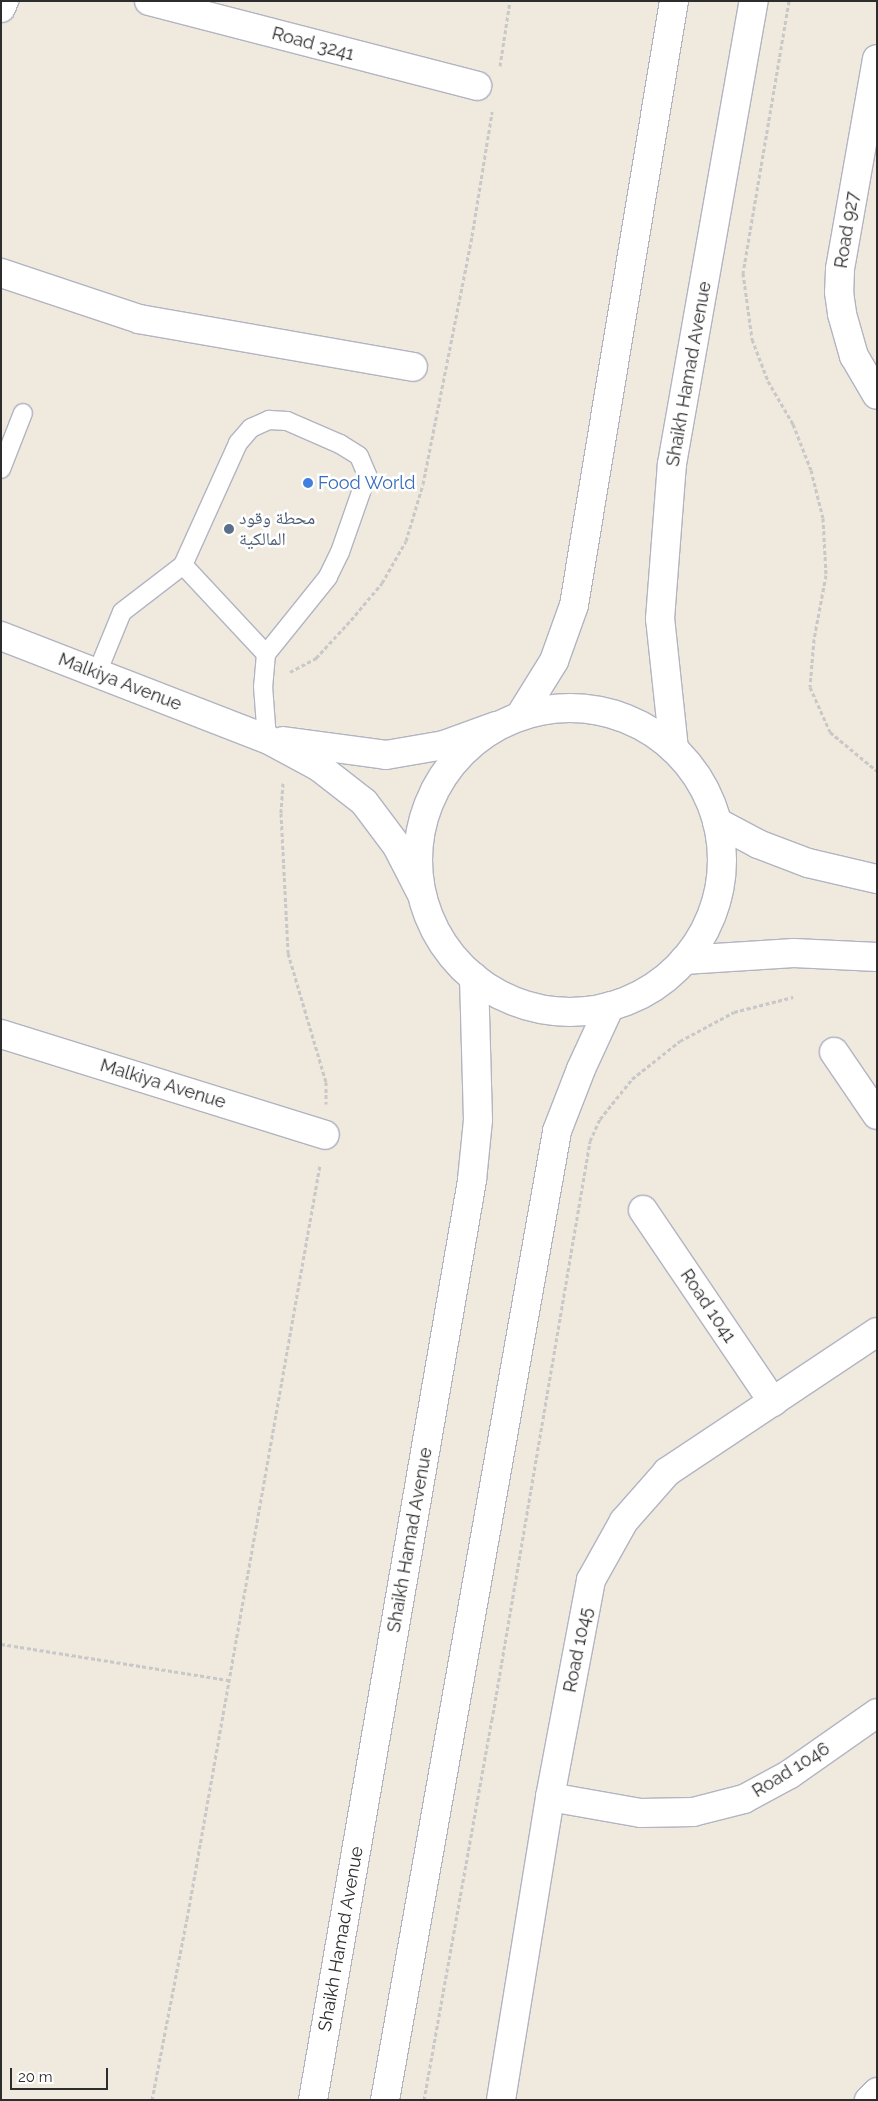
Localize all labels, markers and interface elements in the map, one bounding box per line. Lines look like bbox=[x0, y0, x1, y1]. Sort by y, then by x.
street label: Road 3241 bbox=[269, 23, 357, 65]
street label: Road 927 bbox=[830, 190, 864, 270]
street label: Shaikh Hamad Avenue bbox=[662, 280, 716, 468]
place label: Food World bbox=[318, 472, 416, 494]
marker: Food World bbox=[302, 477, 314, 489]
place label: محطة وقود المالكية bbox=[239, 508, 315, 550]
marker: محطة وقود المالكية bbox=[223, 523, 235, 535]
street label: Malkiya Avenue bbox=[55, 648, 185, 716]
street label: Malkiya Avenue bbox=[97, 1055, 229, 1113]
street label: Road 1041 bbox=[676, 1265, 740, 1347]
street label: Shaikh Hamad Avenue bbox=[383, 1446, 437, 1634]
street label: Road 1045 bbox=[559, 1606, 597, 1694]
street label: Road 1046 bbox=[748, 1738, 834, 1802]
street label: Shaikh Hamad Avenue bbox=[314, 1845, 368, 2033]
scale bar bbox=[12, 2058, 110, 2090]
text: 20 m bbox=[18, 2068, 53, 2086]

